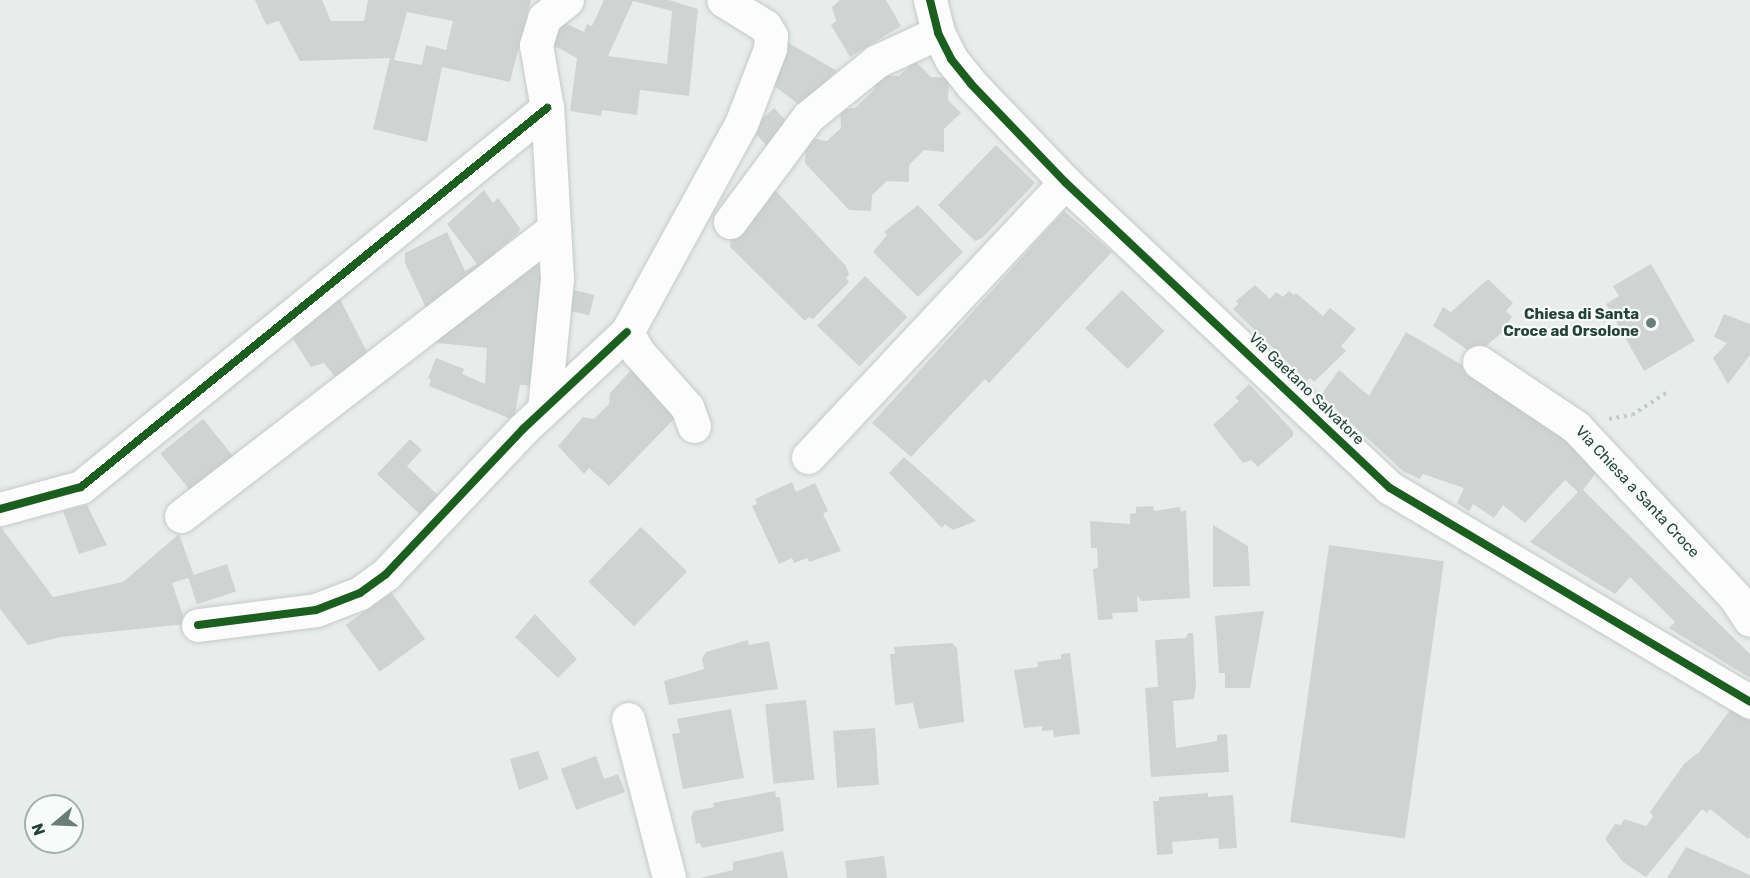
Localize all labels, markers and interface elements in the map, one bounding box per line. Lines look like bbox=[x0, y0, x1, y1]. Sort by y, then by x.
place label: Chiesa di Santa Croce ad Orsolone bbox=[1503, 305, 1639, 340]
marker: Chiesa di Santa Croce ad Orsolone bbox=[1644, 316, 1658, 330]
street label: Via Gaetano Salvatore bbox=[1244, 329, 1368, 449]
street label: Via Chiesa a Santa Croce bbox=[1571, 422, 1703, 562]
north arrow bbox=[24, 794, 84, 854]
text: N bbox=[28, 821, 49, 838]

